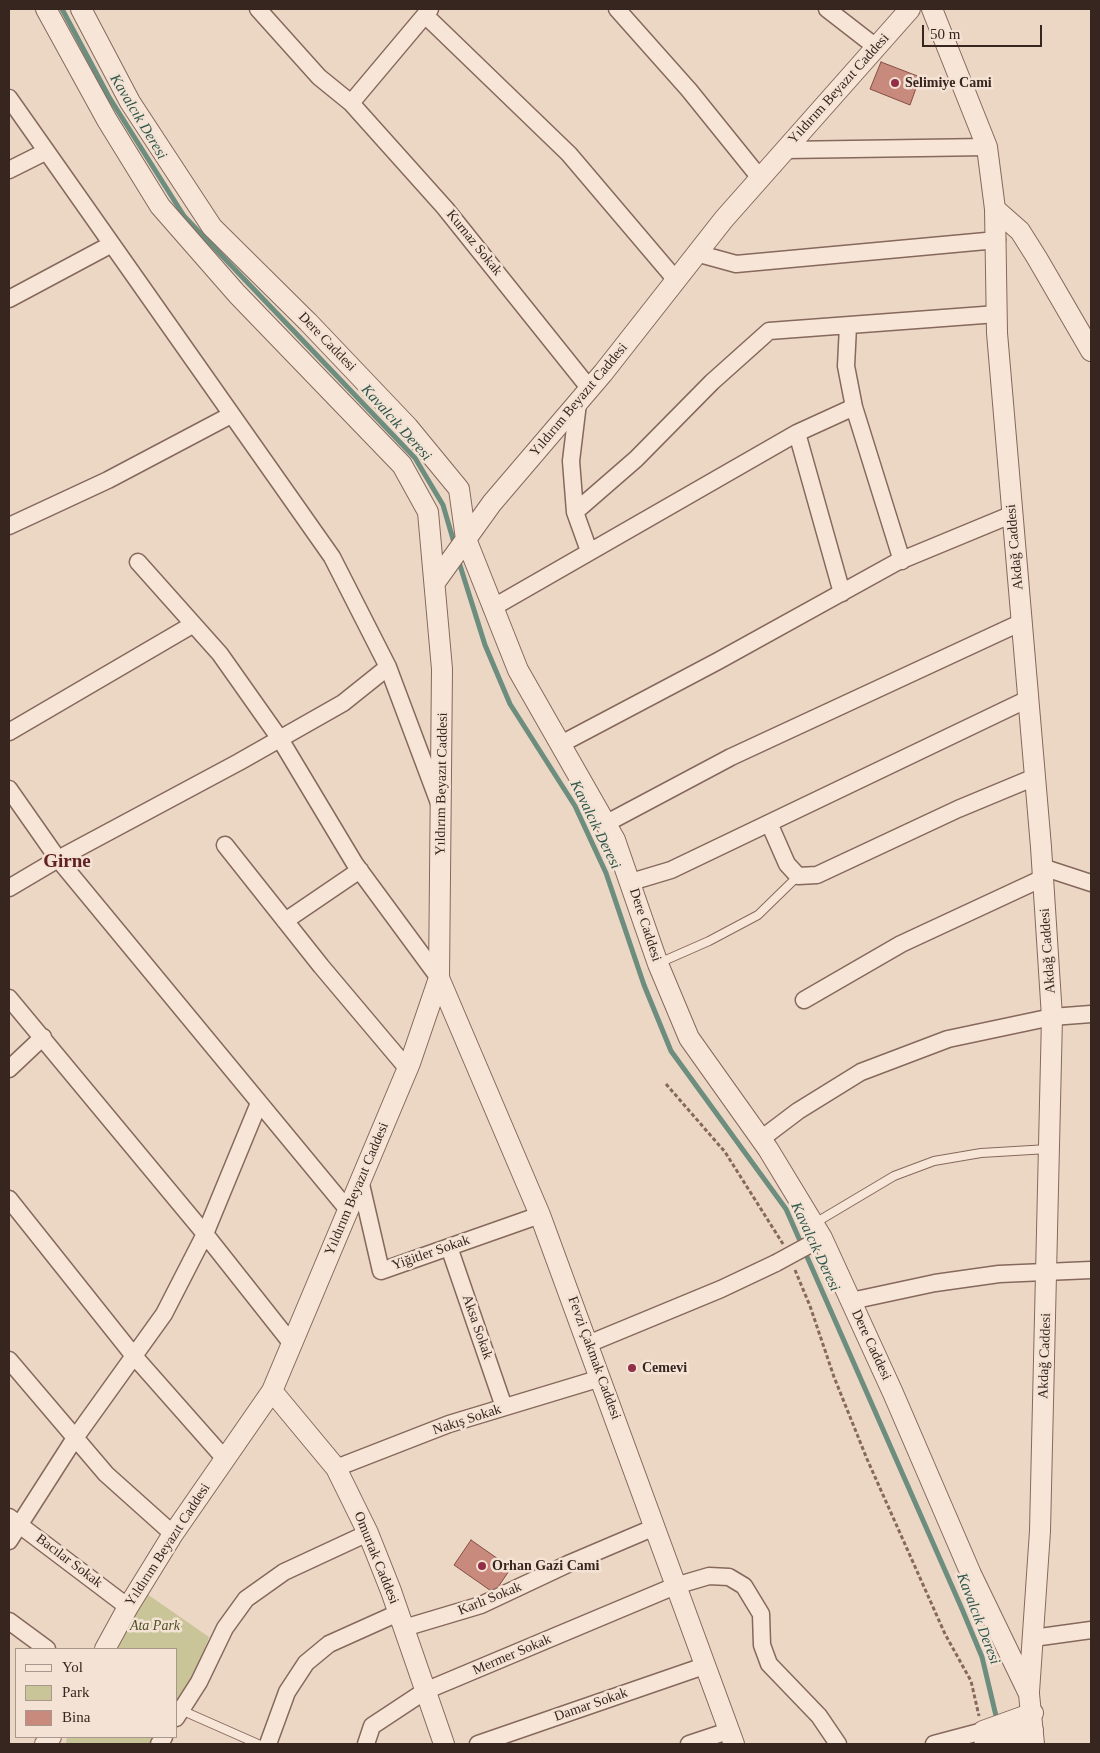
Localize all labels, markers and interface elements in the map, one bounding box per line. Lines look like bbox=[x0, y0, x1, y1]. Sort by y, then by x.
scale bar bbox=[925, 15, 1045, 47]
text: 50 m bbox=[930, 26, 960, 42]
street label: Yıldırım Beyazıt Caddesi bbox=[785, 30, 893, 148]
water label: Kavalcık Deresi bbox=[105, 71, 171, 163]
place label: Selimiye Cami bbox=[905, 75, 992, 91]
marker: Selimiye Cami bbox=[889, 77, 901, 89]
street label: Kurnaz Sokak bbox=[442, 207, 506, 279]
street label: Dere Caddesi bbox=[295, 309, 359, 375]
street label: Yıldırım Beyazıt Caddesi bbox=[527, 340, 631, 460]
water label: Kavalcık Deresi bbox=[357, 381, 435, 465]
street label: Akdağ Caddesi bbox=[1003, 503, 1027, 591]
street label: Yıldırım Beyazıt Caddesi bbox=[432, 712, 452, 856]
water label: Kavalcık Deresi bbox=[566, 778, 624, 872]
district label: Girne bbox=[43, 851, 91, 873]
street label: Dere Caddesi bbox=[625, 886, 665, 964]
street label: Akdağ Caddesi bbox=[1037, 908, 1059, 994]
street label: Yıldırım Beyazıt Caddesi bbox=[321, 1120, 393, 1258]
water label: Kavalcık Deresi bbox=[786, 1199, 844, 1295]
street label: Yiğitler Sokak bbox=[390, 1232, 472, 1274]
street label: Aksa Sokak bbox=[458, 1292, 496, 1362]
street label: Fevzi Çakmak Caddesi bbox=[564, 1294, 624, 1422]
street label: Dere Caddesi bbox=[847, 1307, 895, 1383]
street label: Akdağ Caddesi bbox=[1035, 1313, 1055, 1399]
place label: Cemevi bbox=[642, 1360, 687, 1376]
marker: Cemevi bbox=[626, 1362, 638, 1374]
street label: Nakış Sokak bbox=[431, 1401, 503, 1439]
street label: Yıldırım Beyazıt Caddesi bbox=[122, 1480, 214, 1610]
street label: Omurtak Caddesi bbox=[350, 1509, 402, 1607]
street label: Bacılar Sokak bbox=[32, 1531, 106, 1591]
place label: Orhan Gazi Cami bbox=[492, 1558, 599, 1574]
marker: Orhan Gazi Cami bbox=[476, 1560, 488, 1572]
water label: Kavalcık Deresi bbox=[952, 1571, 1004, 1667]
street label: Karlı Sokak bbox=[456, 1579, 524, 1619]
park label: Ata Park bbox=[130, 1618, 180, 1634]
street label: Mermer Sokak bbox=[470, 1631, 554, 1679]
legend bbox=[15, 1648, 178, 1738]
text: Yol bbox=[62, 1659, 83, 1675]
text: Park bbox=[62, 1684, 90, 1700]
street label: Damar Sokak bbox=[552, 1685, 630, 1725]
text: Bina bbox=[62, 1709, 90, 1725]

